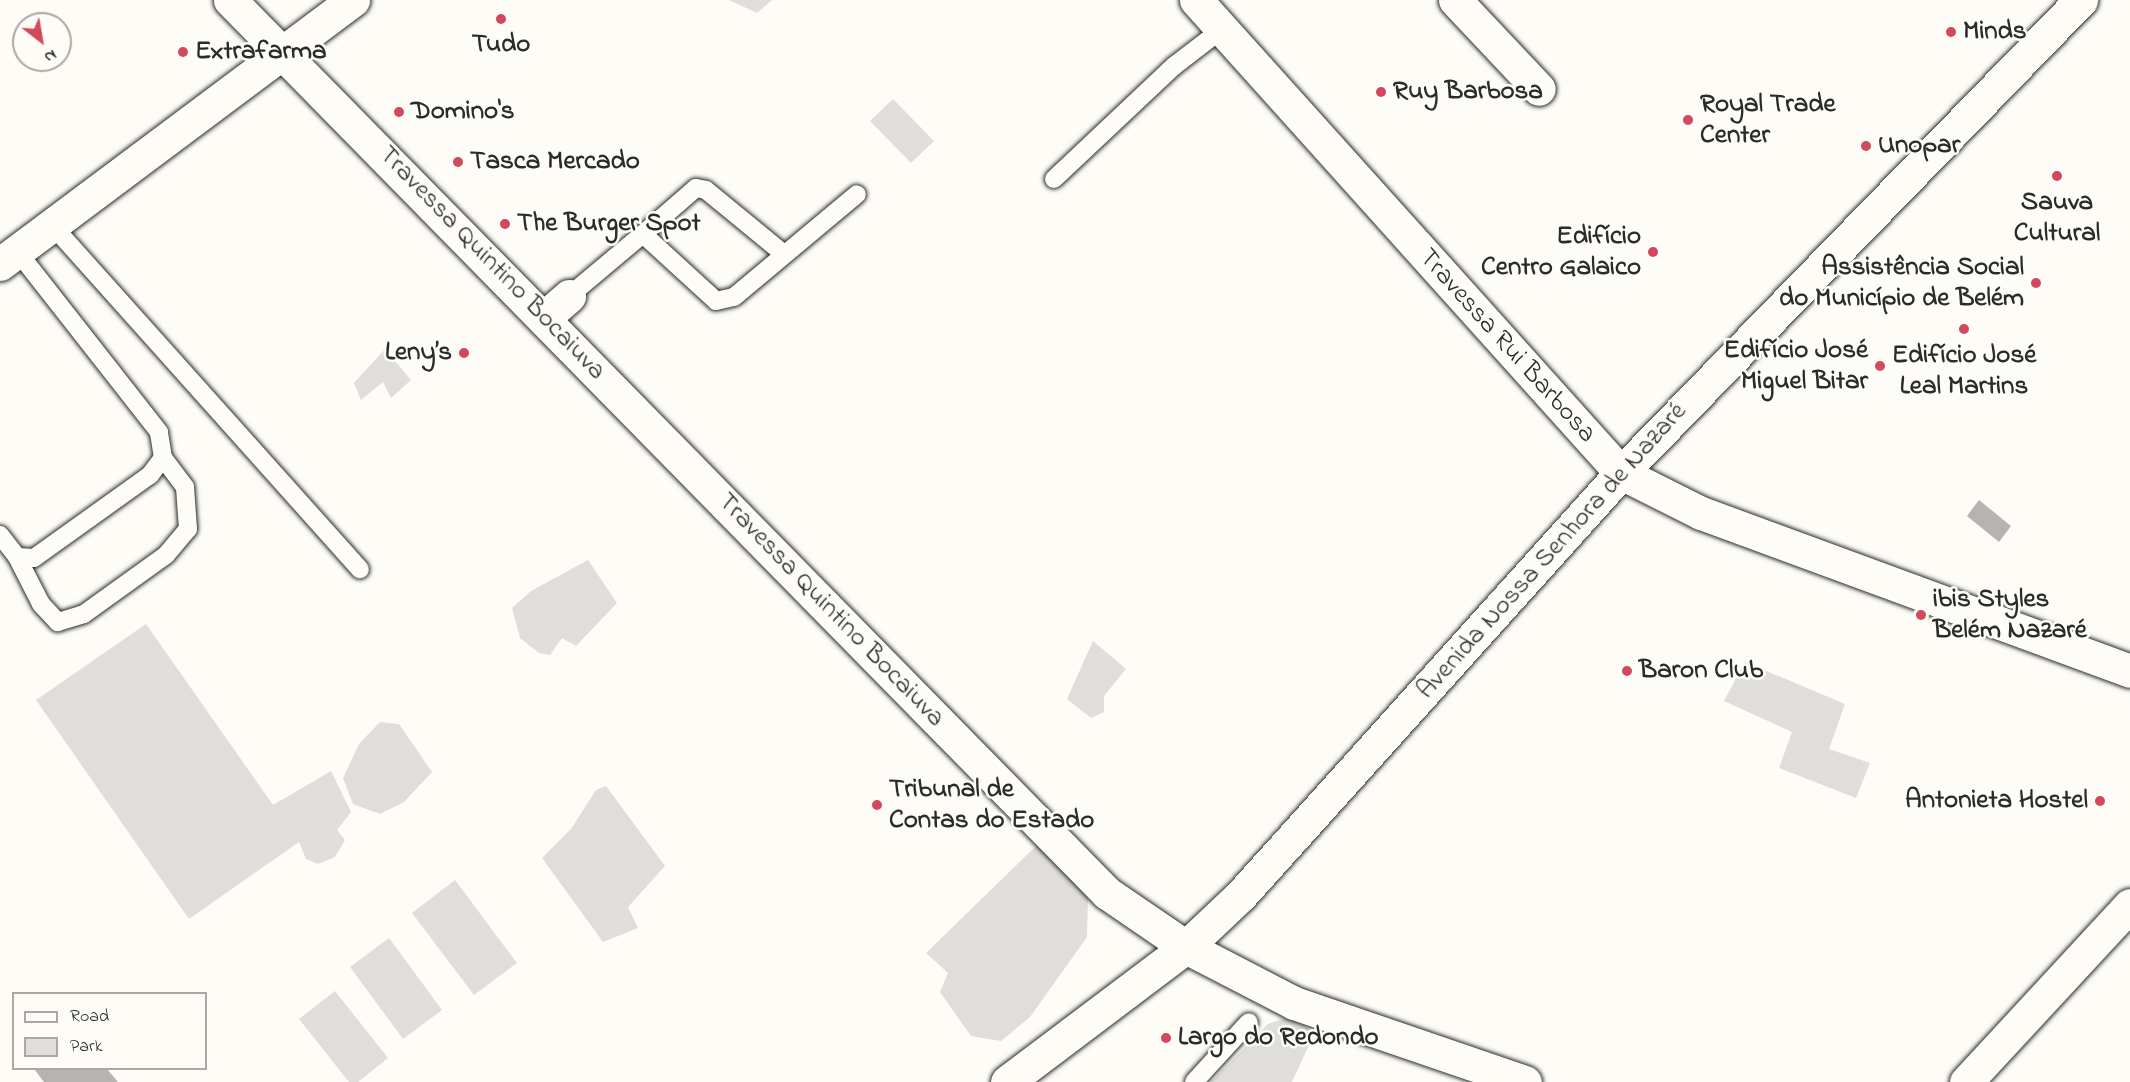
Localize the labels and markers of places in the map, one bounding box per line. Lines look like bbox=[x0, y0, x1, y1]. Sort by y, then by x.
marker: Tudo bbox=[494, 12, 508, 26]
place label: Minds bbox=[1963, 16, 2026, 48]
marker: Minds bbox=[1944, 25, 1958, 39]
place label: Tudo bbox=[472, 29, 530, 61]
place label: Extrafarma bbox=[195, 36, 326, 68]
marker: Extrafarma bbox=[176, 45, 190, 59]
place label: Ruy Barbosa bbox=[1393, 76, 1543, 108]
marker: Ruy Barbosa bbox=[1374, 85, 1388, 99]
place label: Royal Trade Center bbox=[1700, 88, 1836, 151]
place label: Domino's bbox=[411, 96, 515, 128]
marker: Domino's bbox=[392, 105, 406, 119]
marker: Royal Trade Center bbox=[1681, 113, 1695, 127]
place label: Unopar bbox=[1878, 130, 1960, 162]
marker: Unopar bbox=[1859, 139, 1873, 153]
place label: Tasca Mercado bbox=[470, 146, 640, 178]
marker: Tasca Mercado bbox=[451, 155, 465, 169]
marker: Sauva Cultural bbox=[2050, 169, 2064, 183]
place label: Sauva Cultural bbox=[2014, 186, 2100, 249]
place label: The Burger Spot bbox=[517, 208, 701, 240]
marker: The Burger Spot bbox=[498, 217, 512, 231]
place label: Edifício Centro Galaico bbox=[1481, 220, 1641, 283]
marker: Edifício Centro Galaico bbox=[1646, 245, 1660, 259]
place label: Assistência Social do Município de Belém bbox=[1779, 251, 2024, 314]
marker: Assistência Social do Município de Belém bbox=[2029, 276, 2043, 290]
marker: Edifício José Leal Martins bbox=[1957, 322, 1971, 336]
place label: Edifício José Miguel Bitar bbox=[1724, 334, 1868, 397]
place label: Leny’s bbox=[385, 337, 452, 369]
place label: Edifício José Leal Martins bbox=[1892, 339, 2036, 402]
marker: Leny’s bbox=[457, 346, 471, 360]
marker: Edifício José Miguel Bitar bbox=[1873, 359, 1887, 373]
place label: ibis Styles Belém Nazaré bbox=[1933, 583, 2087, 646]
marker: ibis Styles Belém Nazaré bbox=[1914, 608, 1928, 622]
place label: Baron Club bbox=[1639, 655, 1763, 687]
marker: Baron Club bbox=[1620, 664, 1634, 678]
place label: Tribunal de Contas do Estado bbox=[889, 773, 1094, 836]
place label: Antonieta Hostel bbox=[1905, 785, 2088, 817]
marker: Antonieta Hostel bbox=[2093, 794, 2107, 808]
marker: Tribunal de Contas do Estado bbox=[870, 798, 884, 812]
place label: Largo do Redondo bbox=[1178, 1022, 1379, 1054]
marker: Largo do Redondo bbox=[1159, 1031, 1173, 1045]

